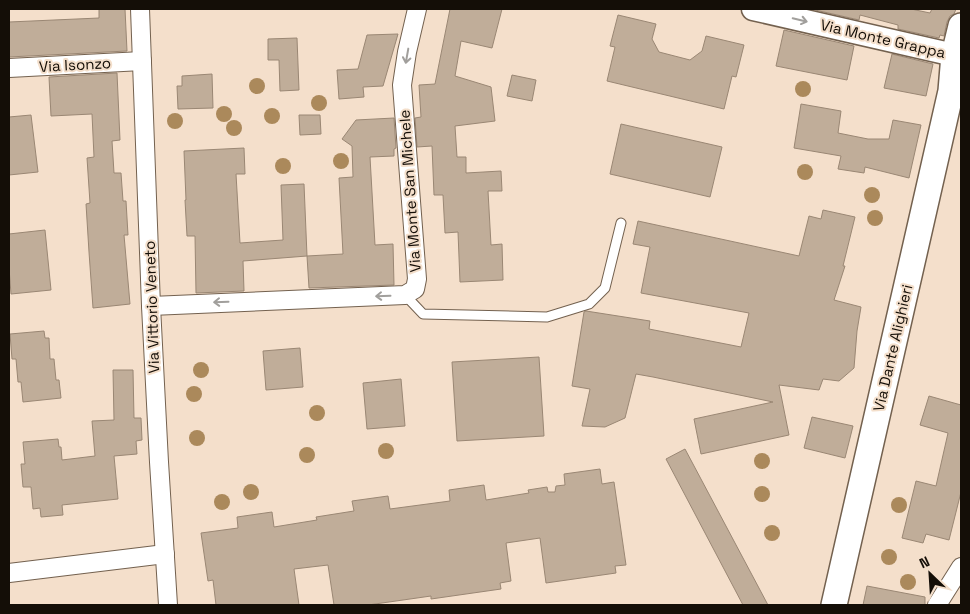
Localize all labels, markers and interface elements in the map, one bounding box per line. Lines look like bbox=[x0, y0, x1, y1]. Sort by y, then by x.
street label: Via Monte Grappa bbox=[819, 15, 948, 62]
one-way arrow bbox=[792, 16, 808, 25]
one-way arrow bbox=[401, 48, 411, 64]
street label: Via Isonzo bbox=[38, 53, 112, 76]
street label: Via Monte San Michele bbox=[394, 109, 425, 273]
street label: Via Vittorio Veneto bbox=[140, 240, 163, 374]
street label: Via Dante Alighieri bbox=[869, 283, 916, 413]
one-way arrow bbox=[375, 291, 392, 301]
one-way arrow bbox=[213, 298, 229, 307]
north arrow bbox=[905, 549, 955, 599]
text: N bbox=[916, 552, 933, 572]

